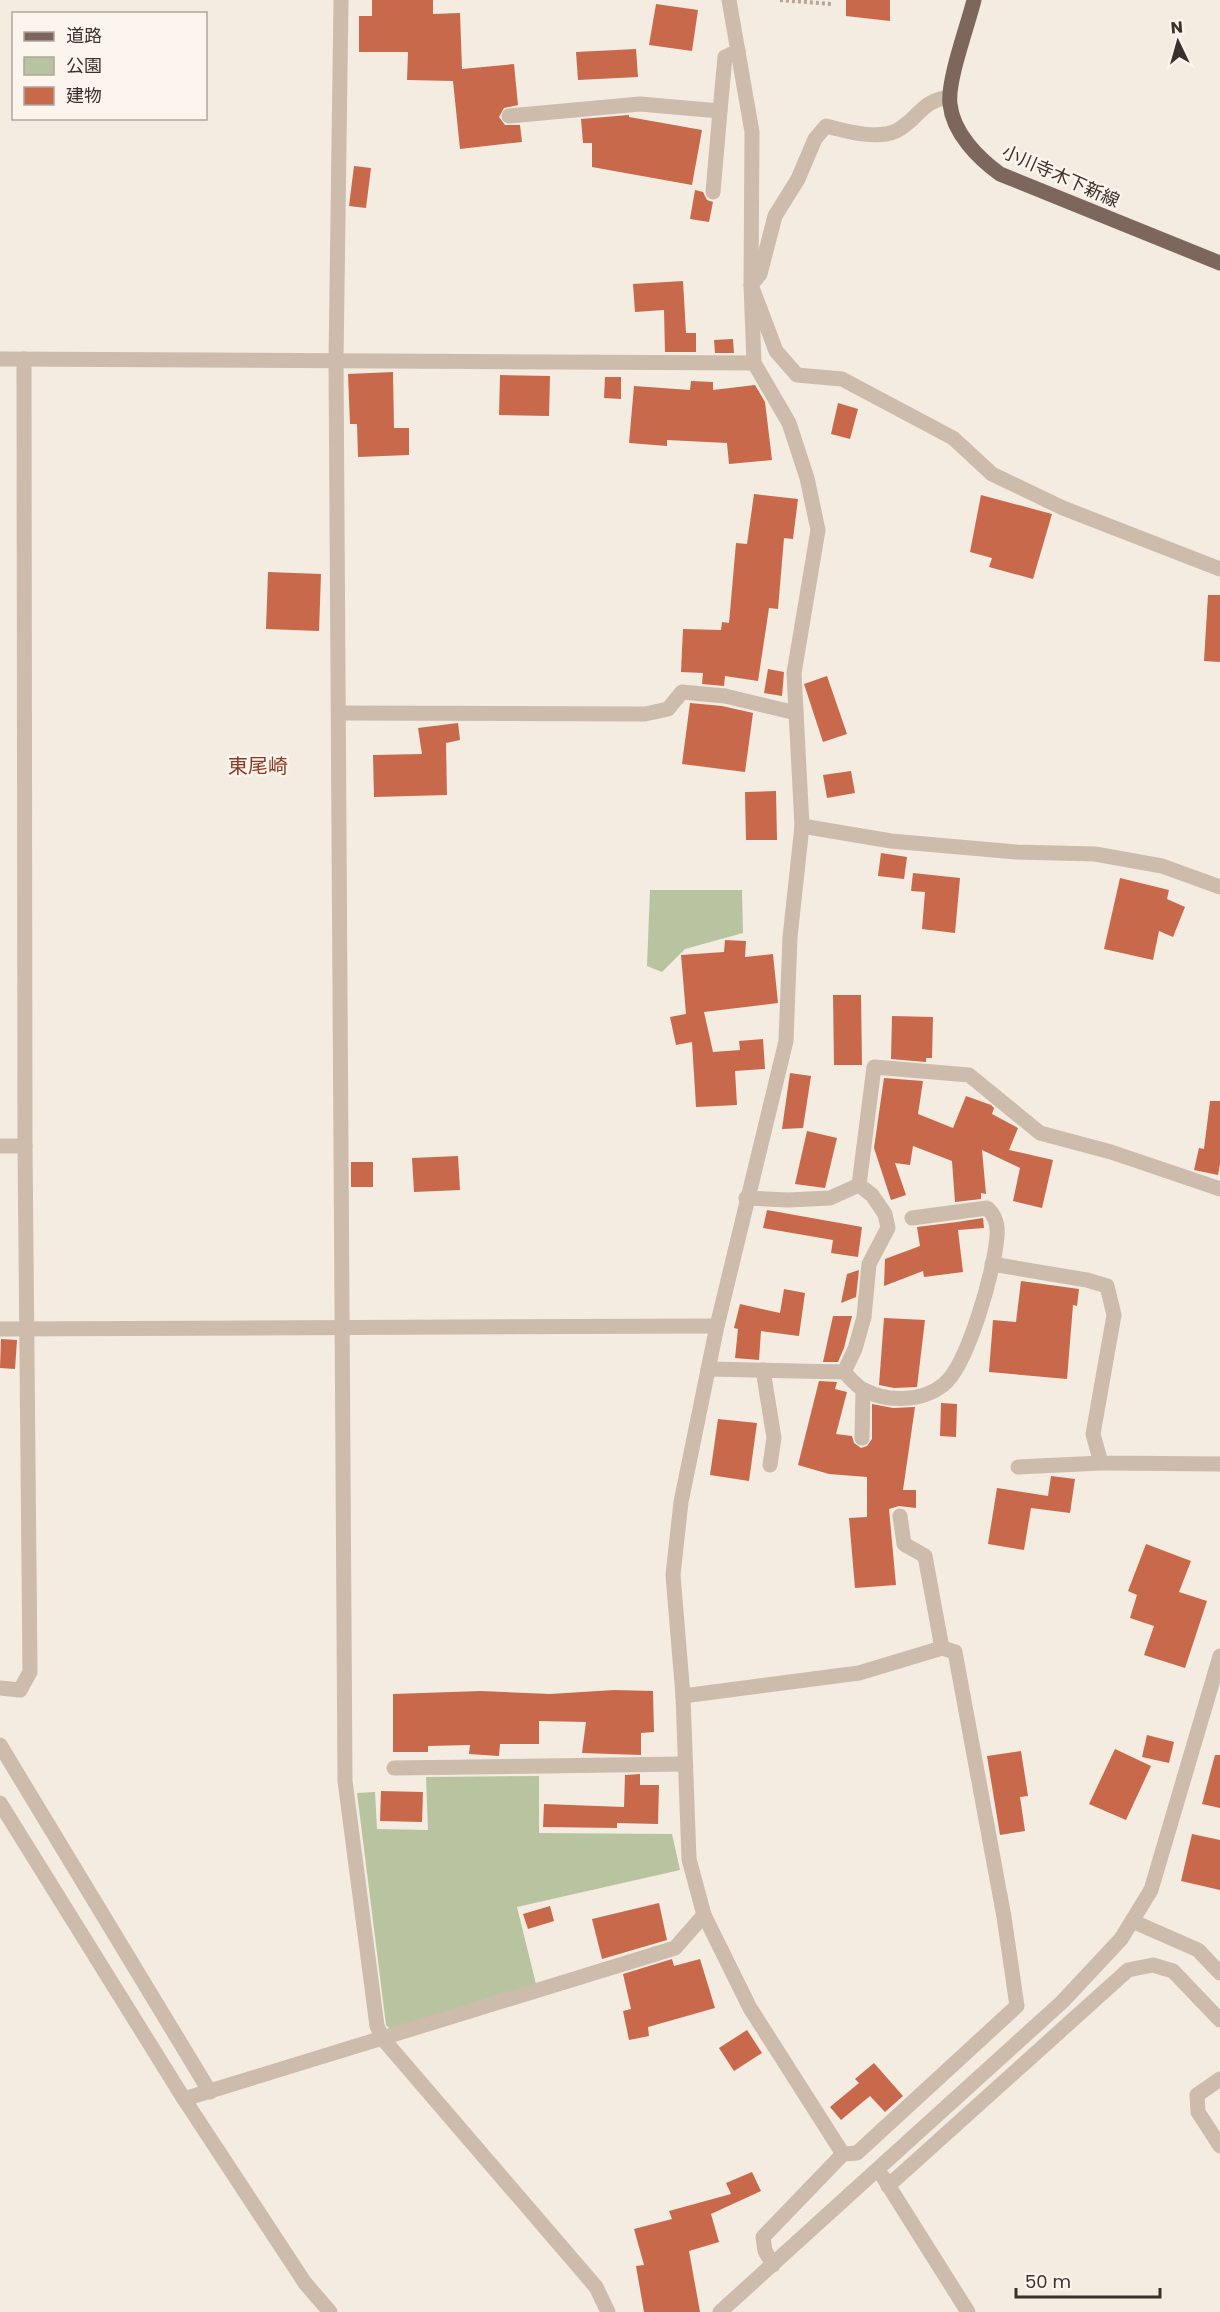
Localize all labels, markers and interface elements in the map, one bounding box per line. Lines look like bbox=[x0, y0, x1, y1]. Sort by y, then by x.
legend bbox=[12, 12, 207, 120]
north arrow bbox=[1148, 12, 1208, 72]
text: N bbox=[1170, 16, 1184, 40]
text: 道路 bbox=[66, 23, 102, 48]
text: 公園 bbox=[66, 53, 102, 78]
text: 建物 bbox=[66, 83, 102, 108]
street label: 小川寺木下新線 bbox=[998, 139, 1124, 213]
district label: 東尾崎 bbox=[228, 752, 288, 780]
scale bar bbox=[1016, 2261, 1160, 2299]
text: 50 m bbox=[1025, 2269, 1071, 2294]

